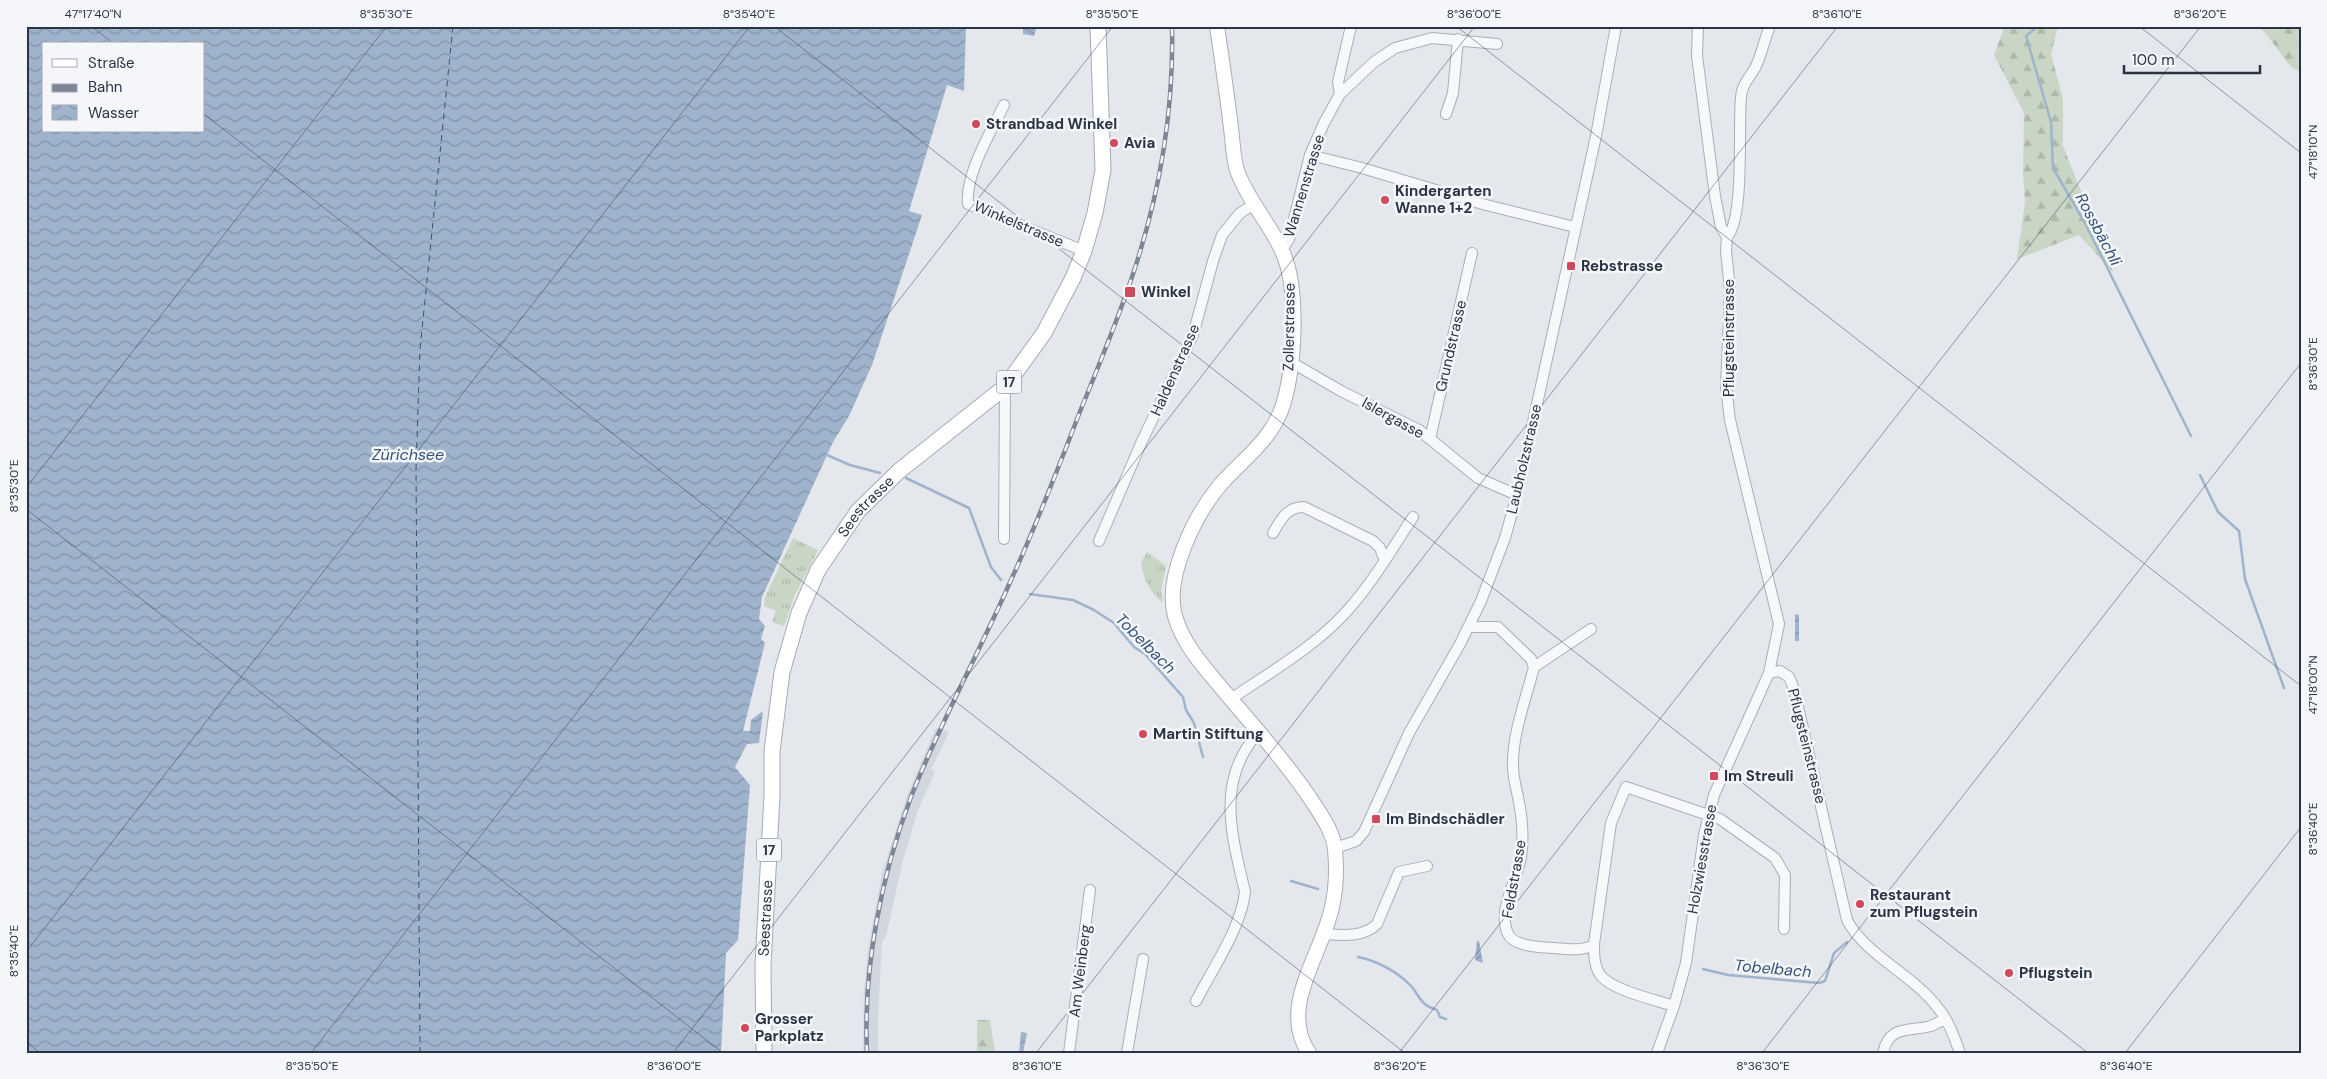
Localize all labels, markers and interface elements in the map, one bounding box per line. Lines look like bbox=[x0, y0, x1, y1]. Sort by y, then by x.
text: 47°17'40"N bbox=[65, 6, 121, 22]
text: 8°35'30"E bbox=[359, 6, 413, 22]
text: 8°35'40"E bbox=[723, 6, 776, 22]
text: 8°35'50"E bbox=[1086, 6, 1139, 22]
text: 8°36'00"E bbox=[1447, 6, 1502, 22]
text: 8°36'10"E bbox=[1812, 6, 1862, 22]
text: 8°36'20"E bbox=[2173, 6, 2227, 22]
legend bbox=[42, 42, 205, 132]
scale bar bbox=[2124, 42, 2261, 74]
text: 100 m bbox=[2132, 50, 2175, 70]
text: Straße bbox=[88, 53, 135, 73]
text: Bahn bbox=[88, 77, 122, 97]
text: Wasser bbox=[88, 103, 140, 123]
place label: Strandbad Winkel bbox=[986, 114, 1117, 134]
marker: Strandbad Winkel bbox=[970, 118, 982, 130]
text: 47°18'10"N bbox=[2305, 125, 2321, 179]
street label: Wannenstrasse bbox=[1279, 132, 1329, 240]
place label: Avia bbox=[1124, 133, 1155, 153]
marker: Avia bbox=[1108, 137, 1120, 149]
place label: Kindergarten Wanne 1+2 bbox=[1395, 181, 1491, 218]
water label: Rossbächli bbox=[2071, 189, 2127, 270]
marker: Kindergarten Wanne 1+2 bbox=[1379, 194, 1391, 206]
street label: Winkelstrasse bbox=[971, 196, 1067, 252]
place label: Rebstrasse bbox=[1581, 256, 1663, 276]
marker: Rebstrasse bbox=[1565, 260, 1577, 272]
street label: Pflugsteinstrasse bbox=[1719, 279, 1739, 397]
place label: Winkel bbox=[1141, 282, 1191, 302]
street label: Zollerstrasse bbox=[1278, 283, 1300, 371]
marker: Winkel bbox=[1123, 285, 1137, 299]
street label: Grundstrasse bbox=[1431, 298, 1471, 394]
street label: Haldenstrasse bbox=[1146, 321, 1204, 419]
text: 8°36'30"E bbox=[2305, 337, 2321, 391]
road number: 17 bbox=[996, 371, 1022, 394]
street label: Islergasse bbox=[1358, 393, 1428, 443]
street label: Laubholzstrasse bbox=[1502, 402, 1546, 516]
water label: Zürichsee bbox=[372, 444, 444, 465]
text: 8°35'30"E bbox=[6, 459, 22, 513]
street label: Seestrasse bbox=[833, 471, 898, 541]
water label: Tobelbach bbox=[1111, 609, 1180, 678]
text: 47°18'00"N bbox=[2305, 656, 2321, 714]
street label: Pflugsteinstrasse bbox=[1783, 686, 1831, 806]
place label: Martin Stiftung bbox=[1153, 724, 1264, 744]
marker: Martin Stiftung bbox=[1137, 728, 1149, 740]
place label: Im Streuli bbox=[1724, 766, 1794, 786]
marker: Im Streuli bbox=[1708, 770, 1720, 782]
text: 8°36'40"E bbox=[2305, 802, 2321, 856]
street label: Holzwiesstrasse bbox=[1683, 803, 1721, 915]
place label: Im Bindschädler bbox=[1386, 809, 1505, 829]
marker: Im Bindschädler bbox=[1370, 813, 1382, 825]
road number: 17 bbox=[756, 838, 782, 862]
street label: Feldstrasse bbox=[1497, 838, 1531, 920]
street label: Seestrasse bbox=[753, 880, 778, 957]
place label: Restaurant zum Pflugstein bbox=[1870, 885, 1978, 922]
marker: Restaurant zum Pflugstein bbox=[1854, 898, 1866, 910]
street label: Am Weinberg bbox=[1064, 923, 1096, 1019]
text: 8°35'40"E bbox=[6, 924, 22, 977]
water label: Tobelbach bbox=[1734, 955, 1812, 982]
place label: Pflugstein bbox=[2019, 963, 2092, 983]
marker: Pflugstein bbox=[2003, 967, 2015, 979]
place label: Grosser Parkplatz bbox=[755, 1009, 824, 1046]
marker: Grosser Parkplatz bbox=[739, 1022, 751, 1034]
text: 8°35'50"E bbox=[286, 1058, 339, 1074]
text: 8°36'00"E bbox=[647, 1058, 702, 1074]
text: 8°36'10"E bbox=[1012, 1058, 1062, 1074]
text: 8°36'20"E bbox=[1373, 1058, 1427, 1074]
text: 8°36'30"E bbox=[1736, 1058, 1790, 1074]
text: 8°36'40"E bbox=[2099, 1058, 2153, 1074]

